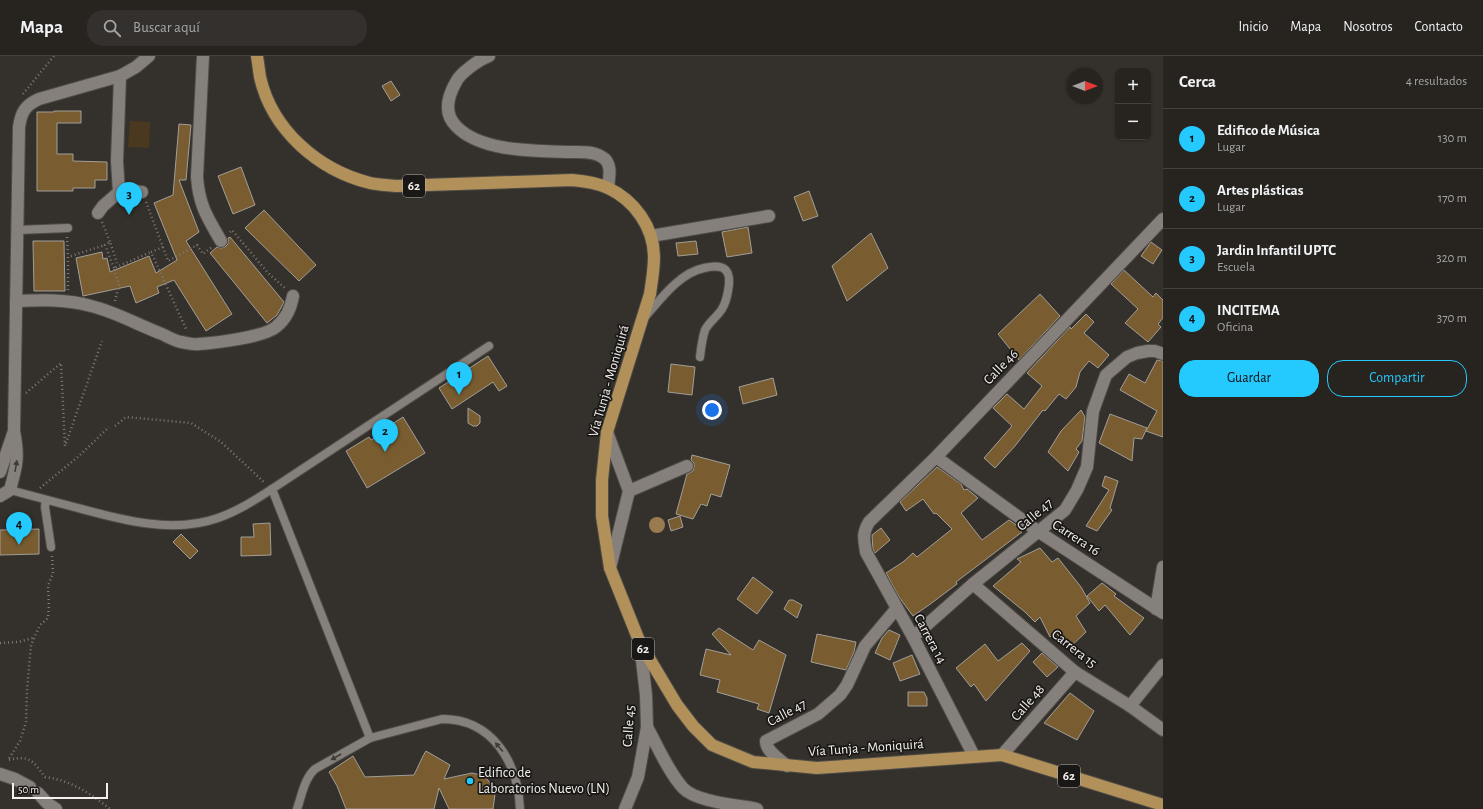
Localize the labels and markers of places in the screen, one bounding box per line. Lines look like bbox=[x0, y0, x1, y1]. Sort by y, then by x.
pin: 3 bbox=[116, 182, 142, 215]
pin: 1 bbox=[446, 362, 472, 395]
pin: 2 bbox=[372, 419, 398, 452]
pin: 4 bbox=[6, 512, 32, 545]
place label: Edifico de Laboratorios Nuevo (LN) bbox=[478, 766, 610, 796]
marker: Edifico de Laboratorios Nuevo (LN) bbox=[465, 776, 475, 786]

